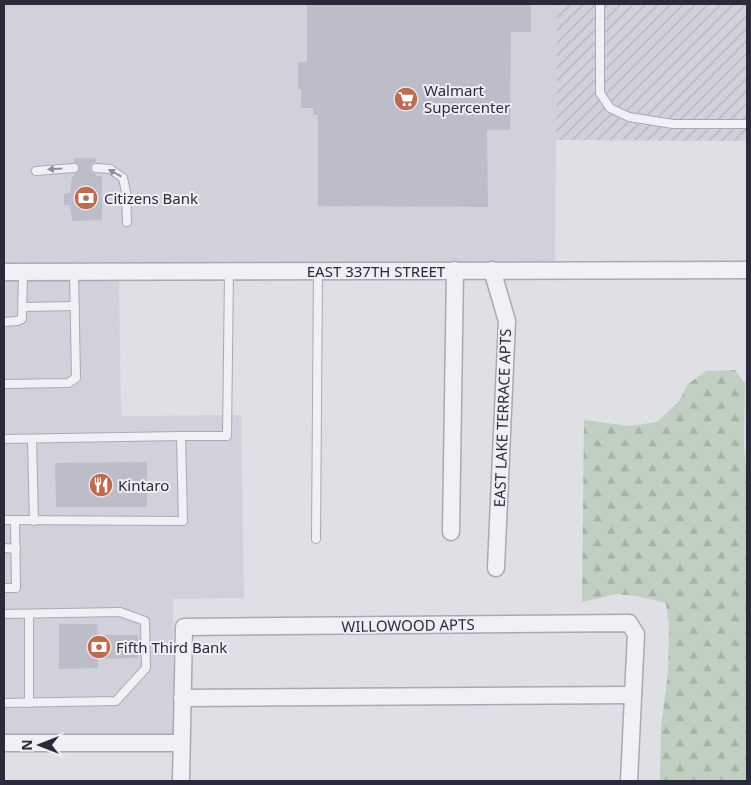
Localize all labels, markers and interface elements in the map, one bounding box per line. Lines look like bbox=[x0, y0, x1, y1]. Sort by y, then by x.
place label: Walmart Supercenter bbox=[424, 80, 510, 117]
supermarket icon: Walmart Supercenter bbox=[393, 86, 419, 112]
one-way arrow bbox=[47, 166, 63, 174]
one-way arrow bbox=[107, 169, 122, 177]
bank icon: Citizens Bank bbox=[73, 185, 99, 211]
place label: Citizens Bank bbox=[104, 188, 198, 208]
street label: EAST 337TH STREET bbox=[307, 261, 446, 281]
street label: EAST LAKE TERRACE APTS bbox=[489, 328, 515, 508]
restaurant icon: Kintaro bbox=[88, 472, 114, 498]
place label: Kintaro bbox=[118, 475, 169, 495]
street label: WILLOWOOD APTS bbox=[341, 614, 475, 636]
bank icon: Fifth Third Bank bbox=[86, 634, 112, 660]
place label: Fifth Third Bank bbox=[116, 637, 227, 657]
north arrow bbox=[15, 720, 65, 770]
text: N bbox=[17, 739, 36, 751]

